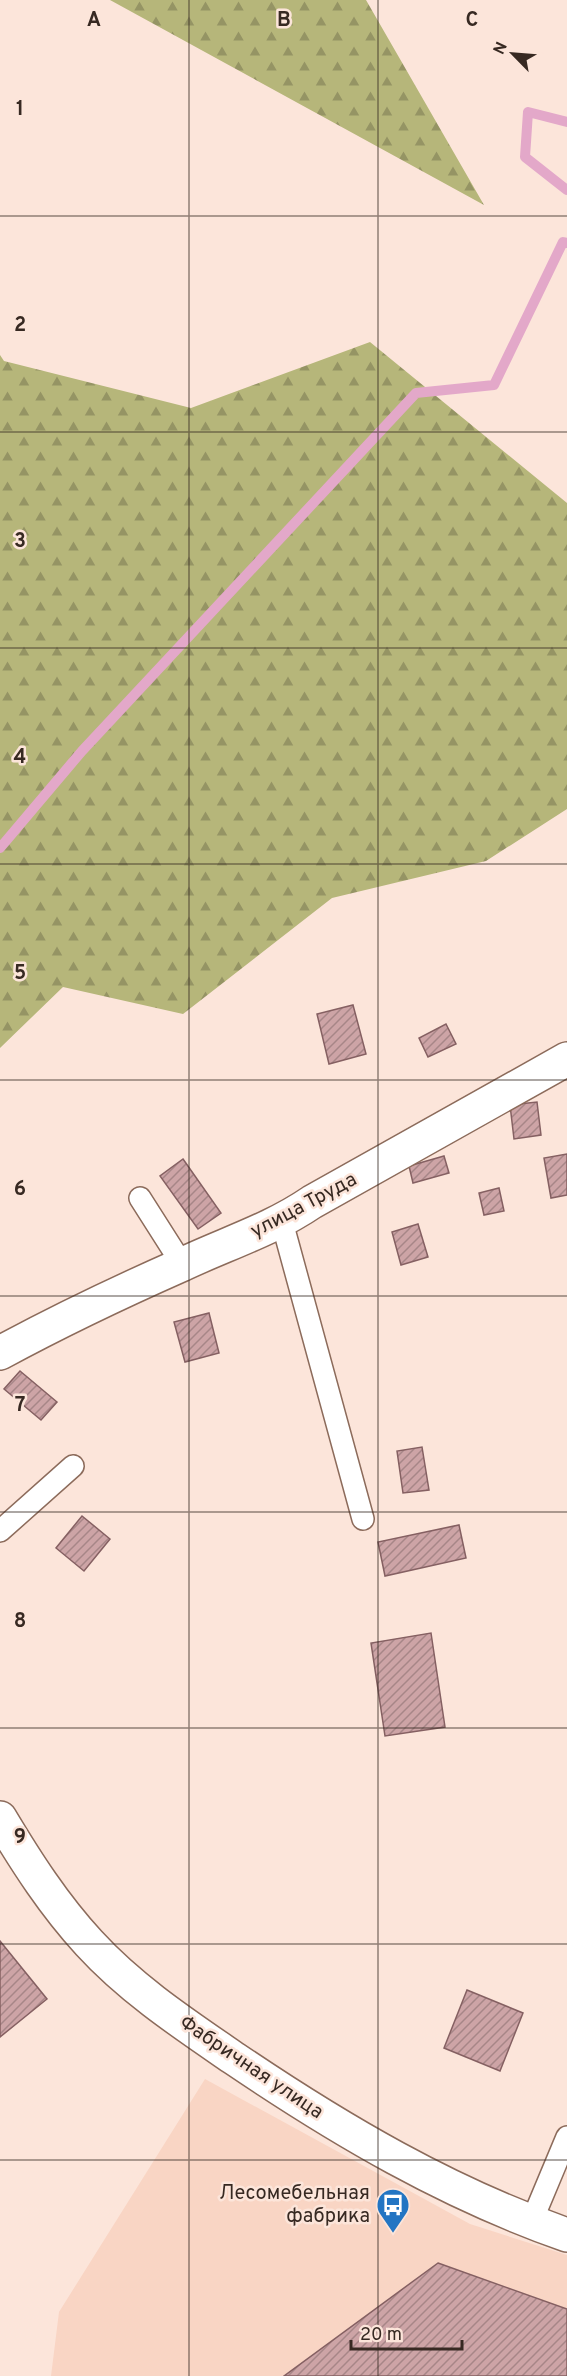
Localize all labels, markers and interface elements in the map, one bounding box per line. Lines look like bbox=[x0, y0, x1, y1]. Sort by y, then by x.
text: A bbox=[87, 8, 101, 34]
text: B bbox=[277, 8, 291, 34]
text: C bbox=[466, 8, 478, 34]
north arrow bbox=[483, 24, 543, 84]
text: N bbox=[490, 39, 513, 58]
text: 1 bbox=[16, 97, 24, 123]
text: 2 bbox=[14, 313, 26, 339]
text: 3 bbox=[14, 529, 26, 555]
text: 4 bbox=[14, 745, 26, 771]
text: 5 bbox=[14, 961, 26, 987]
street label: улица Труда bbox=[246, 1167, 362, 1245]
text: 6 bbox=[14, 1177, 26, 1203]
text: 7 bbox=[15, 1393, 25, 1419]
text: 8 bbox=[14, 1609, 26, 1635]
text: 9 bbox=[14, 1825, 26, 1851]
street label: Фабричная улица bbox=[174, 2010, 328, 2126]
place label: Лесомебельная фабрика bbox=[219, 2181, 370, 2230]
bus stop icon: Лесомебельная фабрика bbox=[375, 2187, 411, 2234]
scale bar bbox=[351, 2313, 462, 2351]
text: 20 m bbox=[360, 2324, 402, 2347]

